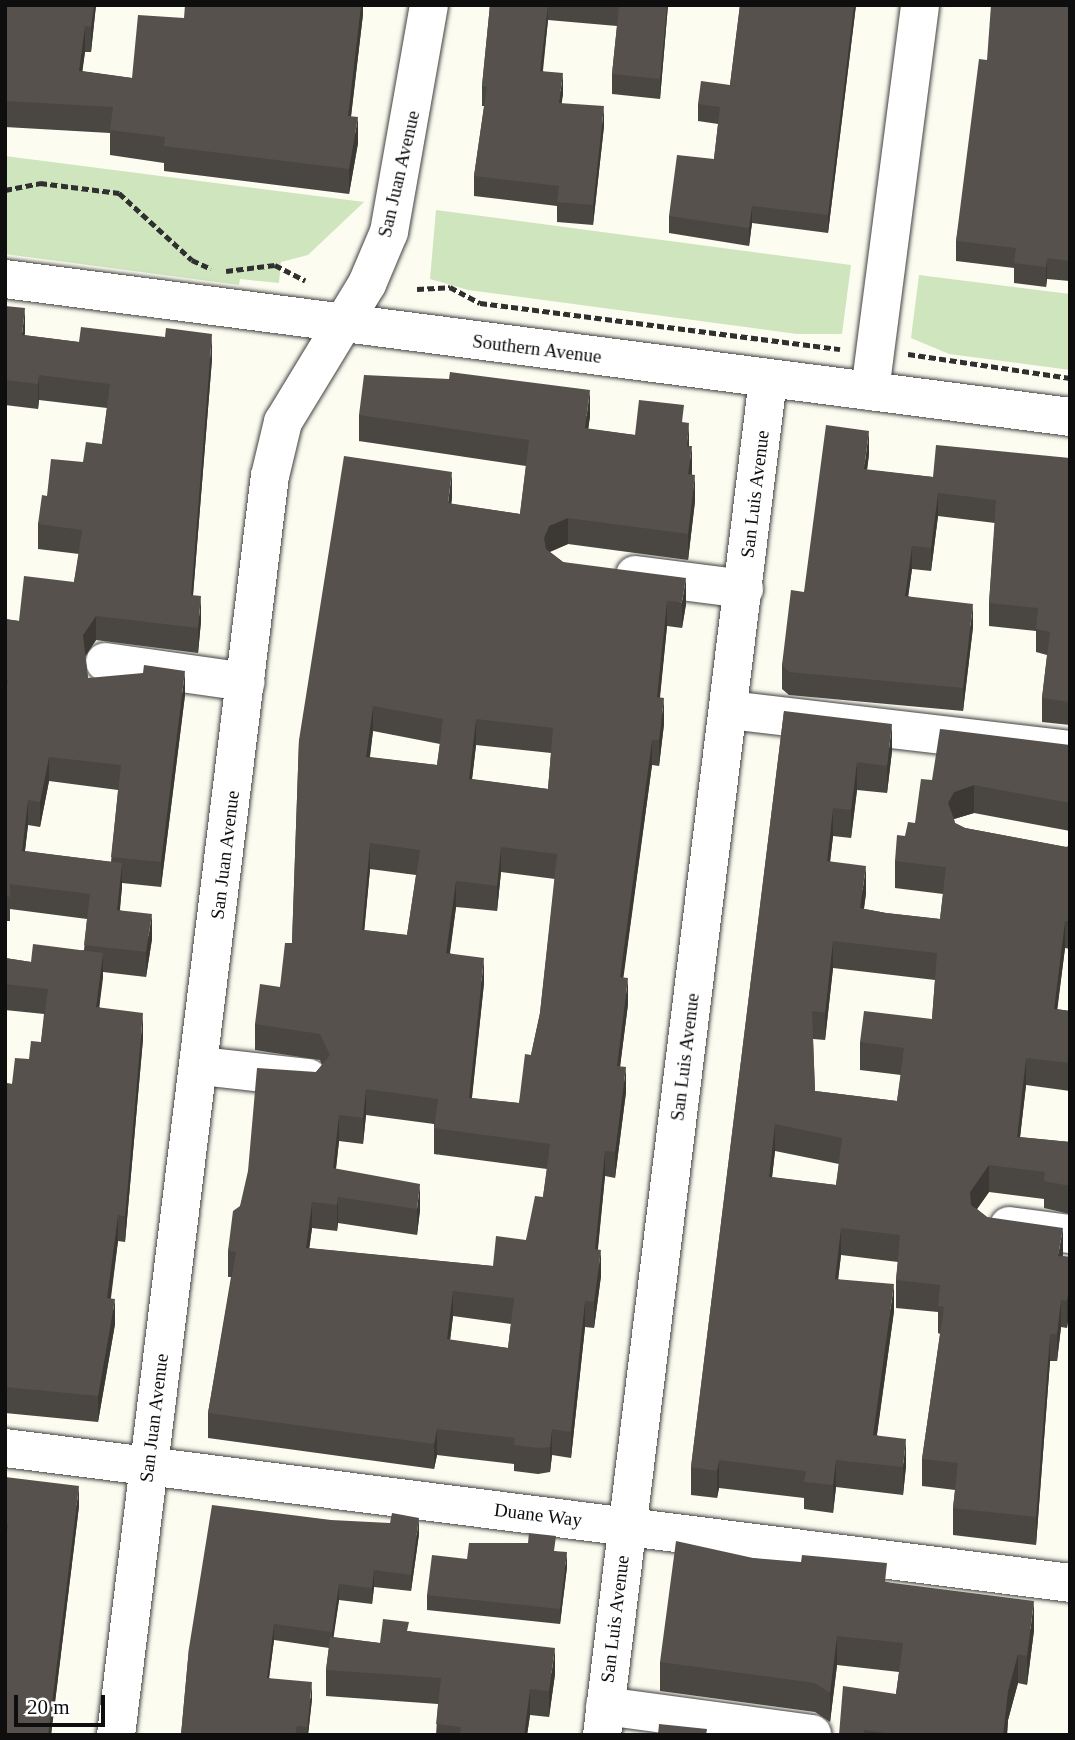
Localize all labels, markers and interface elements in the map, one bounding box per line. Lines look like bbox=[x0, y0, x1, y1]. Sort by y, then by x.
street label: San Juan Avenue bbox=[373, 108, 425, 240]
street label: Southern Avenue bbox=[471, 330, 603, 368]
street label: San Luis Avenue bbox=[736, 428, 774, 560]
street label: San Juan Avenue bbox=[206, 789, 244, 921]
street label: San Luis Avenue bbox=[666, 991, 704, 1123]
street label: San Juan Avenue bbox=[135, 1352, 173, 1484]
street label: Duane Way bbox=[493, 1498, 583, 1532]
street label: San Luis Avenue bbox=[596, 1553, 634, 1685]
scale bar bbox=[18, 1680, 108, 1724]
text: 20 m bbox=[27, 1695, 70, 1719]

